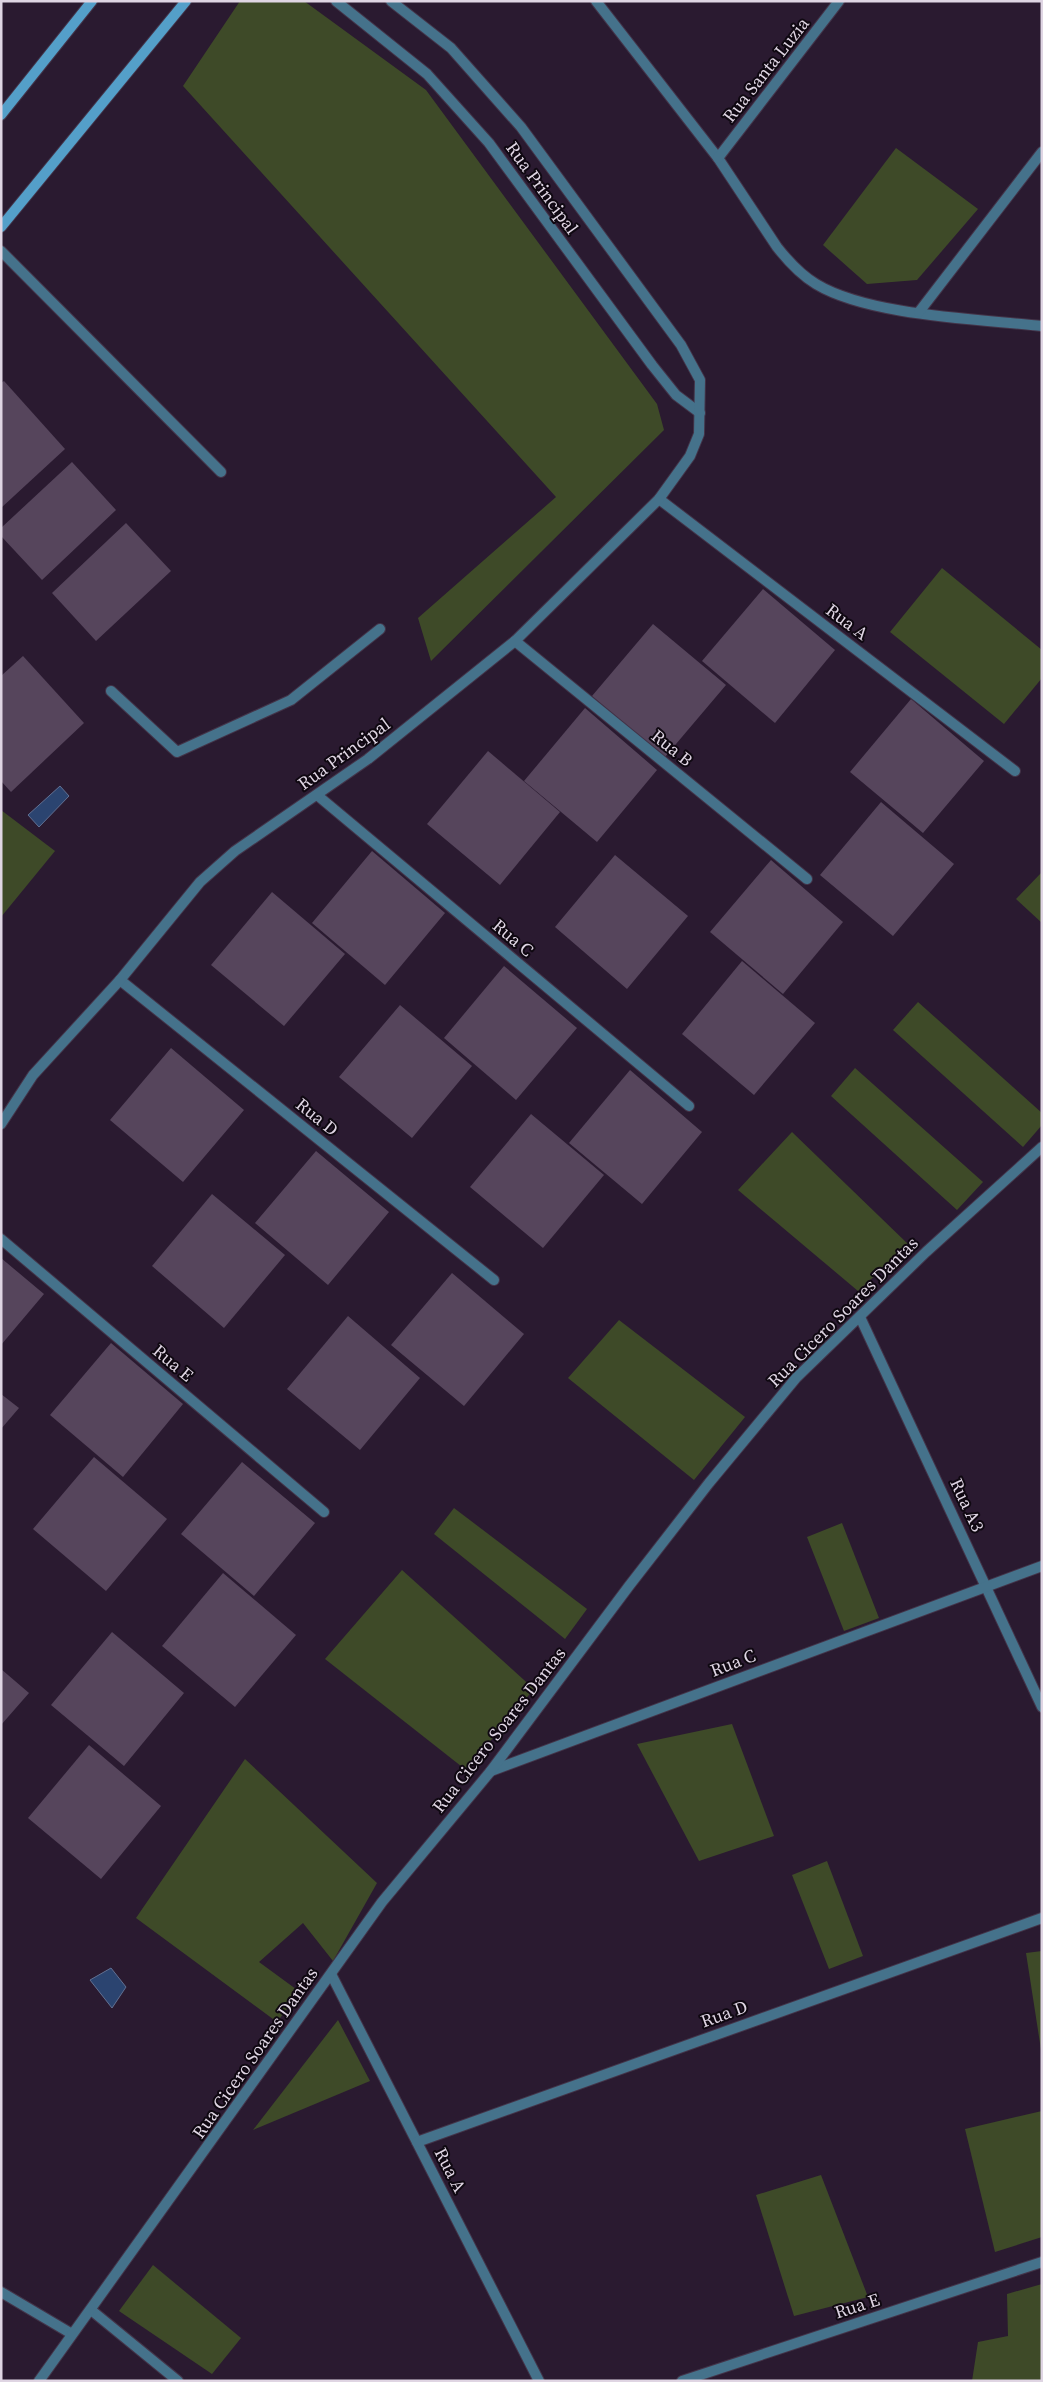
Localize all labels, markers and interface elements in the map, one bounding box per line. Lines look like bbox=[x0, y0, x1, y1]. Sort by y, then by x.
street label: Rua Santa Luzia bbox=[717, 11, 815, 128]
street label: Rua Principal bbox=[500, 136, 584, 239]
street label: Rua A bbox=[821, 597, 874, 646]
street label: Rua Principal bbox=[292, 712, 395, 796]
street label: Rua B bbox=[646, 723, 698, 772]
street label: Rua C bbox=[487, 913, 539, 962]
street label: Rua D bbox=[291, 1092, 344, 1141]
street label: Rua Cicero Soares Dantas bbox=[762, 1231, 924, 1393]
street label: Rua E bbox=[148, 1338, 199, 1387]
street label: Rua A3 bbox=[944, 1474, 991, 1536]
street label: Rua Cicero Soares Dantas bbox=[426, 1642, 571, 1818]
street label: Rua C bbox=[707, 1642, 759, 1683]
street label: Rua Cicero Soares Dantas bbox=[186, 1962, 323, 2143]
street label: Rua D bbox=[697, 1994, 751, 2034]
street label: Rua A bbox=[429, 2143, 472, 2197]
street label: Rua E bbox=[831, 2286, 883, 2325]

